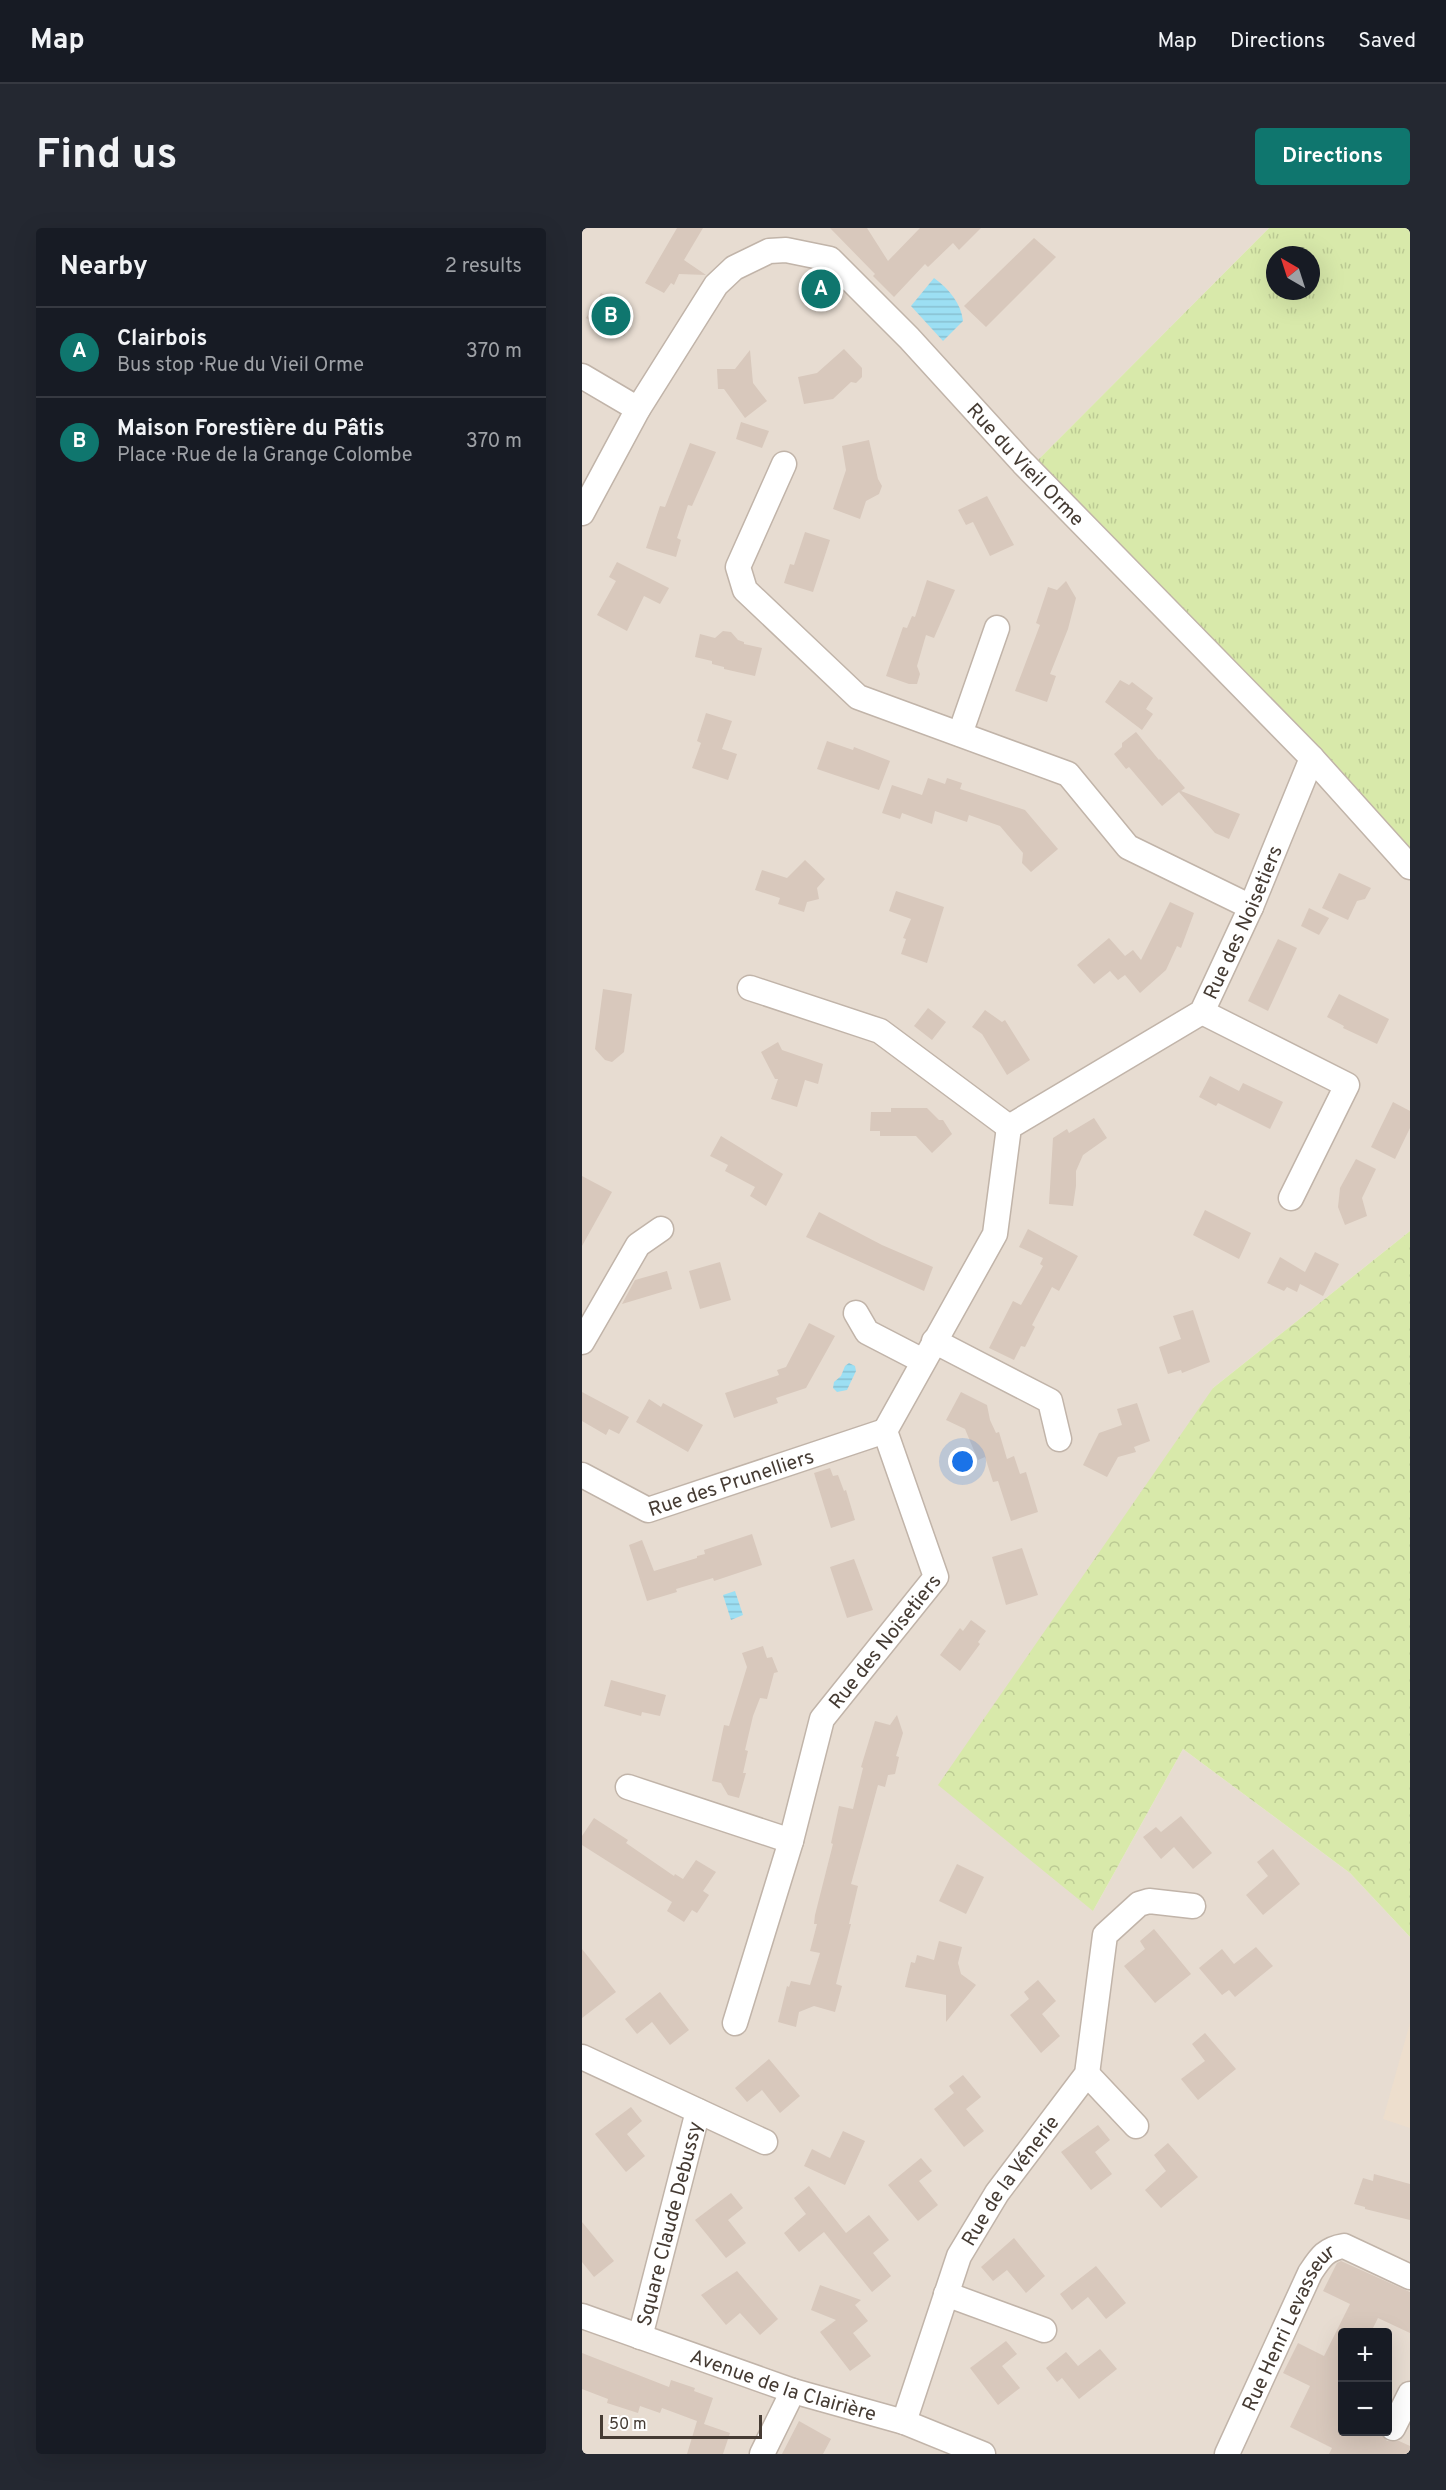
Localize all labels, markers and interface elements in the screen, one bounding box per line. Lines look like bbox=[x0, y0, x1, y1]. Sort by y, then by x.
text: Map bbox=[30, 23, 85, 59]
text: Map bbox=[1157, 28, 1197, 55]
text: Directions bbox=[1230, 28, 1325, 55]
text: Saved bbox=[1358, 28, 1416, 55]
button: Directions bbox=[1255, 128, 1410, 185]
text: Find us bbox=[36, 130, 177, 183]
north arrow bbox=[1266, 246, 1320, 300]
text: Nearby bbox=[60, 251, 148, 284]
text: 2 results bbox=[445, 254, 522, 280]
pin: A bbox=[802, 266, 840, 312]
pin: B bbox=[591, 294, 630, 338]
text: Clairbois bbox=[117, 326, 207, 353]
text: A bbox=[72, 339, 87, 365]
text: 370 m bbox=[466, 339, 522, 365]
text: Bus stop · Rue du Vieil Orme bbox=[117, 353, 364, 379]
street label: Rue du Vieil Orme bbox=[960, 398, 1089, 533]
text: Maison Forestière du Pâtis bbox=[117, 416, 385, 443]
text: B bbox=[73, 429, 86, 455]
text: 370 m bbox=[466, 429, 522, 455]
text: Place · Rue de la Grange Colombe bbox=[117, 443, 413, 469]
street label: Rue des Noisetiers bbox=[1199, 842, 1290, 1004]
street label: Rue des Prunelliers bbox=[645, 1445, 818, 1524]
your location bbox=[948, 1447, 977, 1476]
street label: Rue des Noisetiers bbox=[824, 1570, 948, 1715]
street label: Rue de la Vénerie bbox=[957, 2111, 1066, 2252]
street label: Square Claude Debussy bbox=[632, 2119, 710, 2329]
street label: Rue Henri Levasseur bbox=[1237, 2239, 1341, 2416]
map controls bbox=[1338, 2328, 1392, 2436]
button: + bbox=[1338, 2328, 1392, 2382]
street label: Avenue de la Clairière bbox=[686, 2344, 879, 2429]
button: − bbox=[1338, 2382, 1392, 2436]
scale bar bbox=[600, 2412, 762, 2440]
text: 50 m bbox=[609, 2415, 647, 2435]

